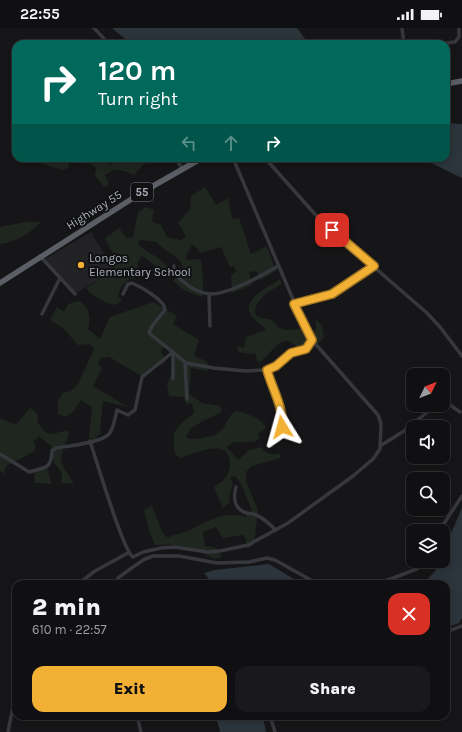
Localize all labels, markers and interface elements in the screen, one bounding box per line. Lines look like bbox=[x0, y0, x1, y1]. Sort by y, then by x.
text: 22:55 bbox=[20, 5, 60, 23]
text: 120 m bbox=[98, 54, 176, 87]
icon: right bbox=[32, 56, 84, 108]
text: Turn right bbox=[98, 88, 178, 110]
icon: left bbox=[178, 132, 200, 154]
icon: ahead bbox=[220, 132, 242, 154]
icon: right bbox=[262, 132, 284, 154]
road number: 55 bbox=[131, 183, 153, 201]
street label: Highway 55 bbox=[64, 187, 125, 233]
pin bbox=[315, 213, 349, 247]
icon: arrive bbox=[321, 219, 343, 241]
place label: Longos Elementary School bbox=[89, 251, 191, 279]
marker: Longos Elementary School bbox=[76, 260, 86, 270]
north arrow bbox=[406, 368, 450, 412]
map controls bbox=[406, 368, 450, 568]
position arrow bbox=[261, 406, 303, 448]
button: sound bbox=[406, 420, 450, 464]
button: search bbox=[406, 472, 450, 516]
button: layers bbox=[406, 524, 450, 568]
text: 2 min bbox=[32, 593, 101, 621]
button: close bbox=[388, 593, 430, 635]
text: 610 m · 22:57 bbox=[32, 622, 107, 637]
button: Exit bbox=[32, 666, 227, 712]
button: Share bbox=[235, 666, 430, 712]

